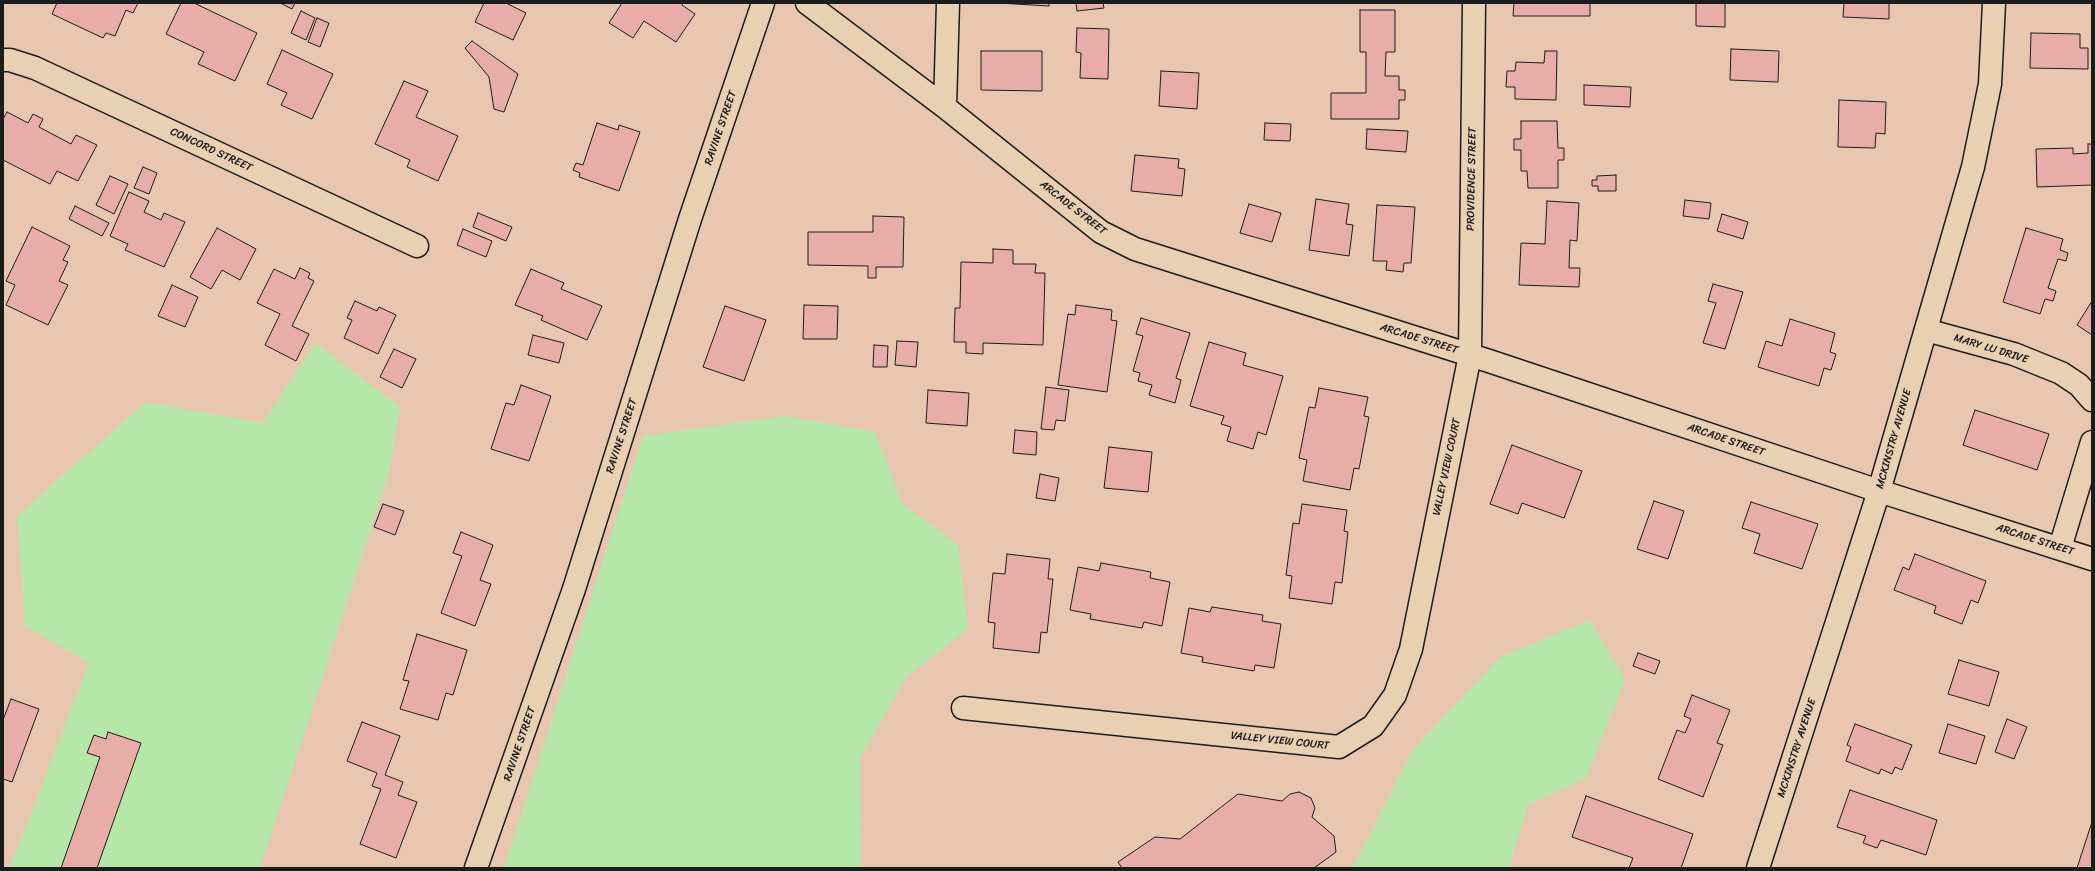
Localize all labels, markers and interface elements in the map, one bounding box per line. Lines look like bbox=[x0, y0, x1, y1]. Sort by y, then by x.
street label: RAVINE STREET bbox=[702, 89, 740, 167]
street label: CONCORD STREET bbox=[168, 125, 254, 175]
street label: PROVIDENCE STREET bbox=[1464, 127, 1480, 231]
street label: ARCADE STREET bbox=[1037, 178, 1109, 238]
street label: ARCADE STREET bbox=[1378, 321, 1460, 357]
street label: MARY LU DRIVE bbox=[1952, 331, 2030, 367]
street label: MCKINSTRY AVENUE bbox=[1873, 388, 1915, 490]
street label: RAVINE STREET bbox=[604, 397, 640, 475]
street label: VALLEY VIEW COURT bbox=[1430, 417, 1464, 517]
street label: ARCADE STREET bbox=[1686, 421, 1766, 459]
street label: ARCADE STREET bbox=[1994, 521, 2076, 559]
street label: MCKINSTRY AVENUE bbox=[1775, 697, 1819, 799]
street label: RAVINE STREET bbox=[501, 705, 539, 783]
street label: VALLEY VIEW COURT bbox=[1230, 729, 1330, 753]

